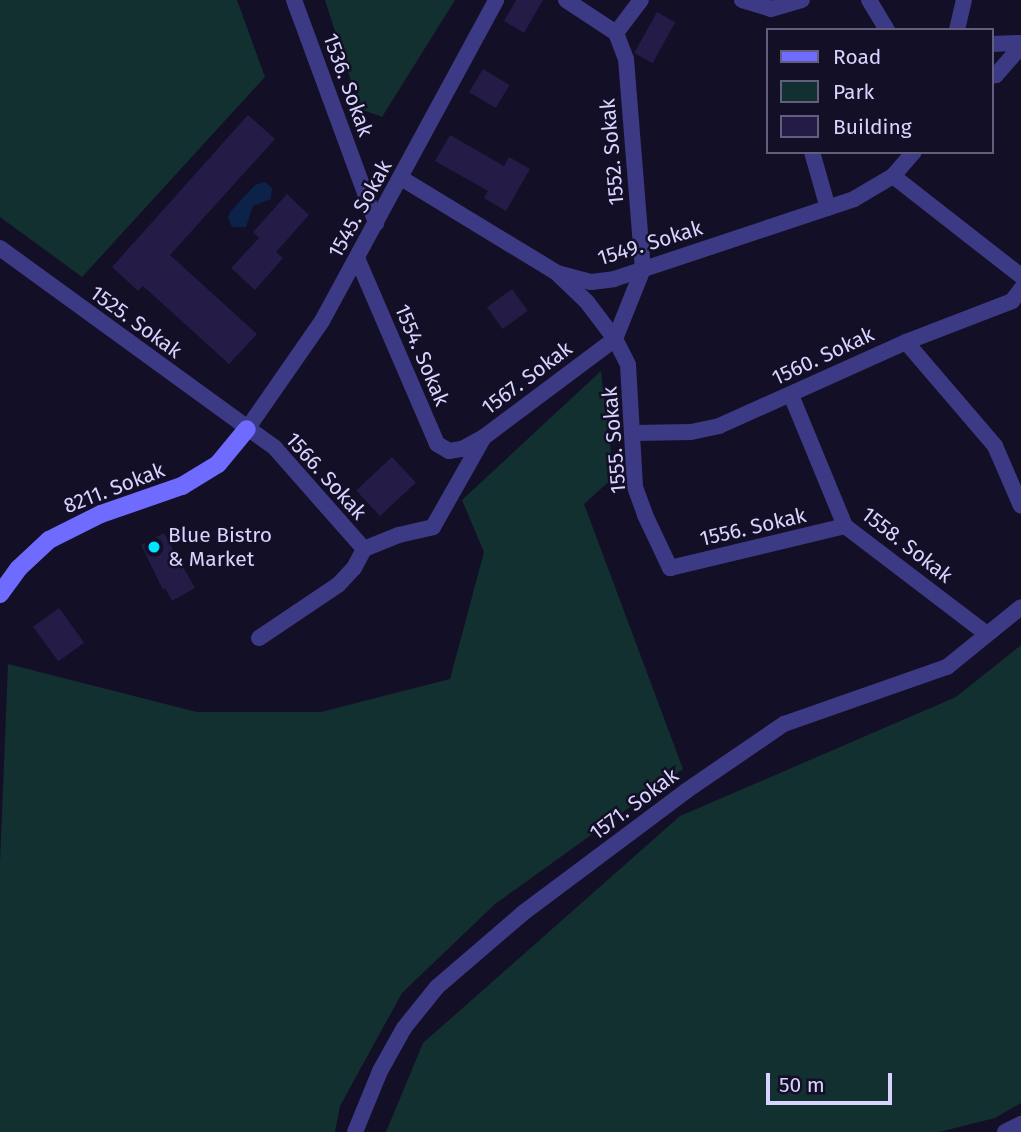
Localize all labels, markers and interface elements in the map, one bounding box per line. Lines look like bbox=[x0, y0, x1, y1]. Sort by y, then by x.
legend bbox=[766, 28, 993, 154]
street label: 1536. Sokak bbox=[318, 30, 378, 140]
text: Road bbox=[833, 44, 881, 70]
text: Park bbox=[833, 79, 874, 105]
street label: 1552. Sokak bbox=[595, 98, 629, 206]
text: Building bbox=[833, 114, 912, 140]
street label: 1545. Sokak bbox=[323, 156, 397, 262]
street label: 1549. Sokak bbox=[595, 215, 705, 271]
street label: 1525. Sokak bbox=[85, 280, 187, 364]
street label: 1554. Sokak bbox=[389, 300, 455, 410]
street label: 1560. Sokak bbox=[768, 321, 878, 391]
street label: 1567. Sokak bbox=[477, 336, 577, 420]
street label: 1555. Sokak bbox=[597, 385, 631, 495]
street label: 1566. Sokak bbox=[280, 427, 372, 525]
street label: 8211. Sokak bbox=[60, 457, 168, 519]
street label: 1558. Sokak bbox=[856, 502, 958, 588]
street label: 1556. Sokak bbox=[697, 503, 809, 551]
place label: Blue Bistro & Market bbox=[168, 522, 272, 572]
marker: Blue Bistro & Market bbox=[146, 539, 162, 555]
street label: 1571. Sokak bbox=[585, 763, 683, 845]
scale bar bbox=[769, 1058, 895, 1102]
text: 50 m bbox=[779, 1072, 825, 1098]

